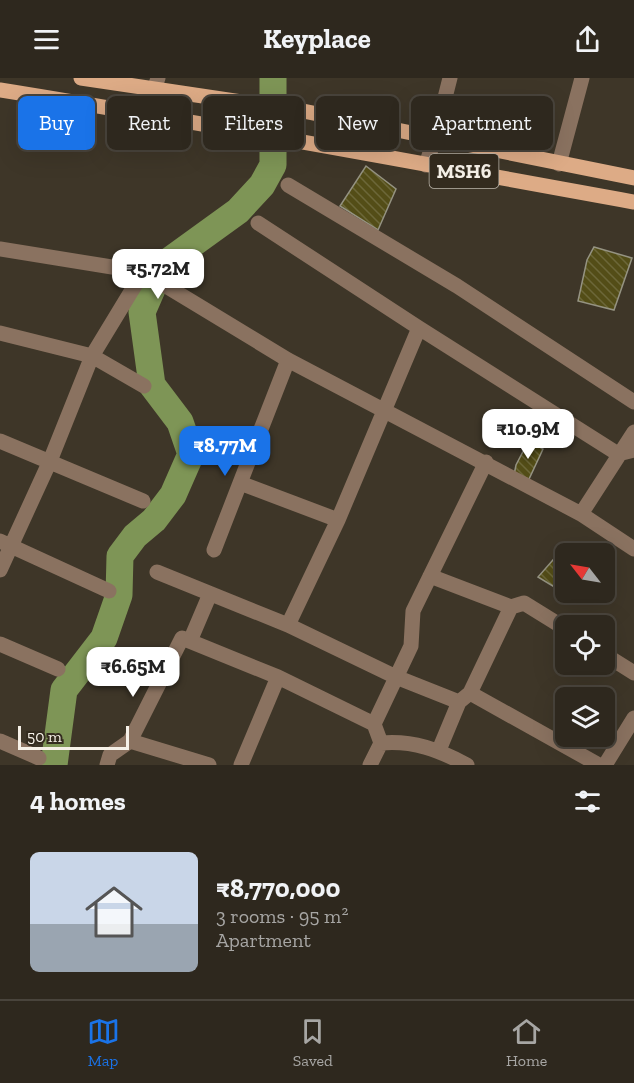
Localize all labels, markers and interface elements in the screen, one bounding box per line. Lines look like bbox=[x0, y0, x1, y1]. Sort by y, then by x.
icon: menu bbox=[30, 23, 63, 56]
text: Keyplace bbox=[263, 23, 371, 55]
icon: share bbox=[571, 23, 604, 56]
chip: Buy bbox=[18, 96, 95, 150]
chip: Rent bbox=[107, 96, 191, 150]
chip: Filters bbox=[203, 96, 304, 150]
chip: New bbox=[316, 96, 399, 150]
chip: Apartment bbox=[411, 96, 553, 150]
road number: MSH6 bbox=[430, 154, 498, 188]
pin: ₹5.72M bbox=[109, 249, 207, 300]
text: ₹5.72M bbox=[126, 256, 190, 280]
pin: ₹10.9M bbox=[479, 409, 577, 460]
text: ₹10.9M bbox=[496, 416, 560, 440]
pin: ₹8.77M bbox=[176, 426, 274, 477]
text: ₹8.77M bbox=[193, 433, 257, 457]
north arrow bbox=[555, 543, 615, 603]
map controls bbox=[555, 543, 615, 747]
button: locate bbox=[555, 615, 615, 675]
pin: ₹6.65M bbox=[84, 647, 182, 698]
text: ₹6.65M bbox=[101, 654, 165, 678]
button: layers bbox=[555, 687, 615, 747]
scale bar bbox=[18, 723, 129, 750]
text: 50 m bbox=[27, 727, 62, 746]
text: 4 homes bbox=[30, 785, 126, 817]
icon: filters bbox=[571, 785, 604, 818]
text: ₹8,770,000 bbox=[216, 872, 341, 904]
icon: home bbox=[78, 876, 150, 948]
text: 3 rooms · 95 m² bbox=[216, 904, 348, 928]
text: Apartment bbox=[216, 928, 311, 952]
tab: Map bbox=[87, 1015, 120, 1070]
tab: Saved bbox=[293, 1015, 333, 1070]
tab: Home bbox=[506, 1015, 547, 1070]

